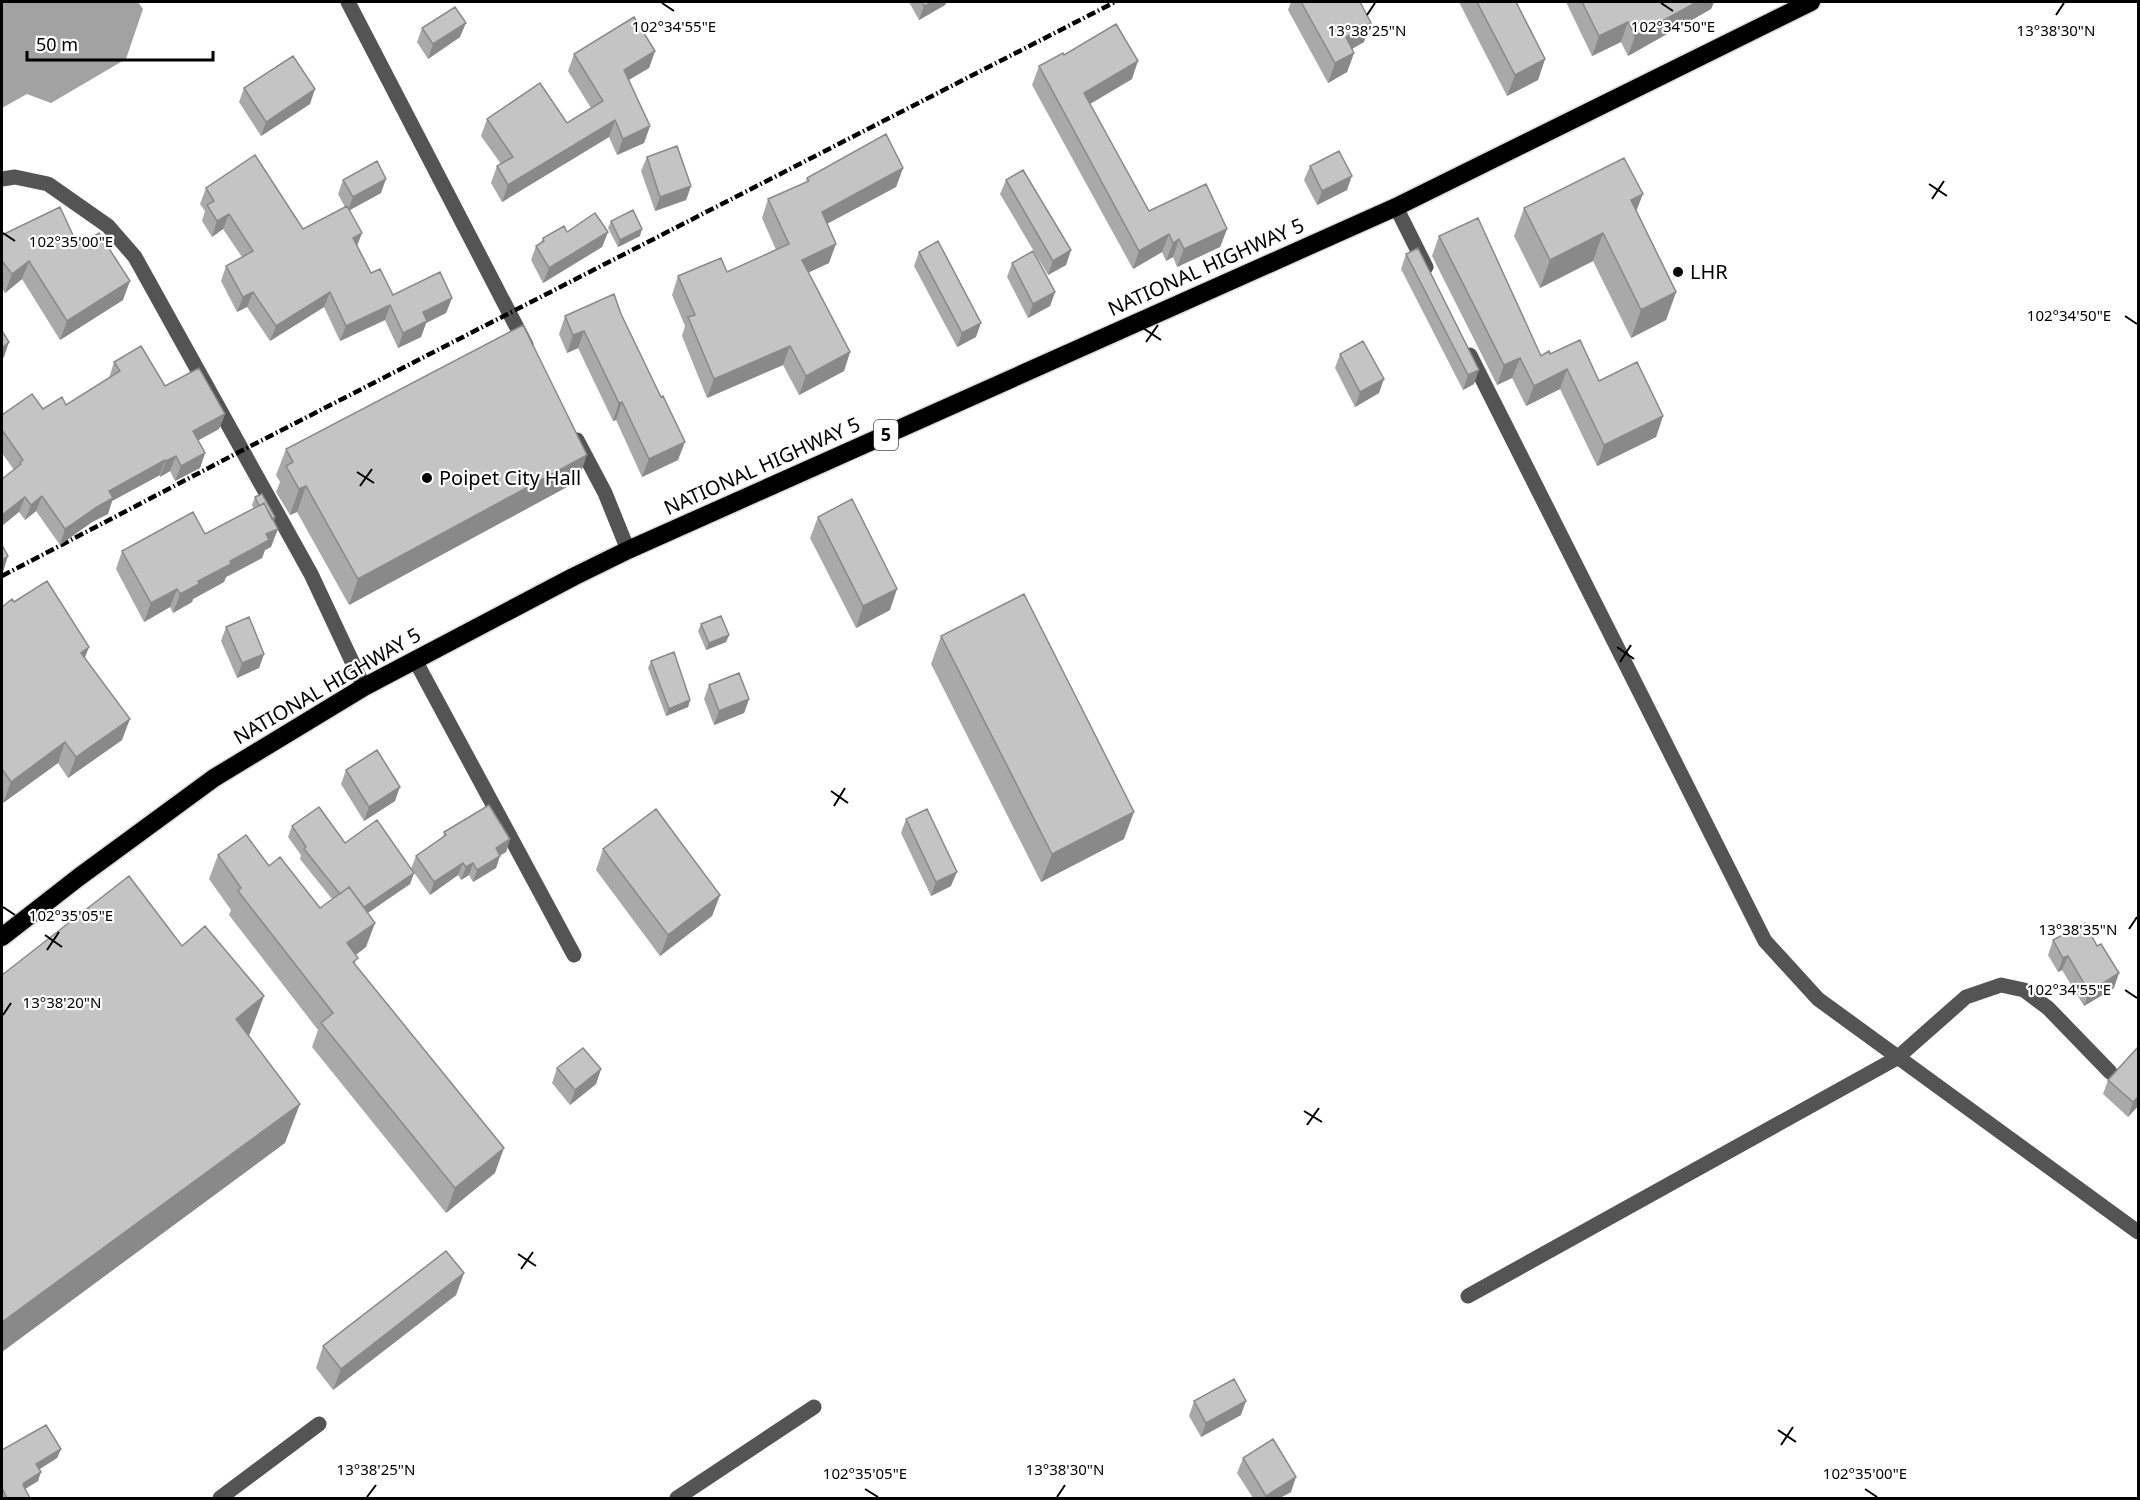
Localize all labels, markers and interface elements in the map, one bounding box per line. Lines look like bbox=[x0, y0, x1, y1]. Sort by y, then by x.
text: 102°34'55"E bbox=[632, 16, 716, 36]
text: 102°34'50"E bbox=[1631, 16, 1715, 36]
text: 13°38'25"N bbox=[1328, 20, 1406, 40]
text: 13°38'30"N bbox=[2017, 20, 2095, 40]
scale bar bbox=[27, 24, 213, 62]
text: 50 m bbox=[36, 32, 78, 56]
street label: NATIONAL HIGHWAY 5 bbox=[1103, 211, 1308, 322]
text: 102°35'00"E bbox=[29, 231, 113, 251]
place label: LHR bbox=[1690, 258, 1728, 285]
marker: LHR bbox=[1671, 265, 1685, 279]
text: 102°34'50"E bbox=[2027, 305, 2111, 325]
street label: NATIONAL HIGHWAY 5 bbox=[659, 410, 864, 521]
road number: 5 bbox=[874, 420, 898, 450]
place label: Poipet City Hall bbox=[439, 464, 581, 491]
marker: Poipet City Hall bbox=[420, 471, 434, 485]
street label: NATIONAL HIGHWAY 5 bbox=[228, 621, 425, 750]
text: 102°35'05"E bbox=[29, 905, 113, 925]
text: 13°38'35"N bbox=[2039, 919, 2117, 939]
text: 102°34'55"E bbox=[2027, 979, 2111, 999]
text: 13°38'20"N bbox=[23, 992, 101, 1012]
text: 13°38'25"N bbox=[337, 1459, 415, 1479]
text: 13°38'30"N bbox=[1026, 1459, 1104, 1479]
text: 102°35'05"E bbox=[823, 1463, 907, 1483]
text: 102°35'00"E bbox=[1823, 1463, 1907, 1483]

